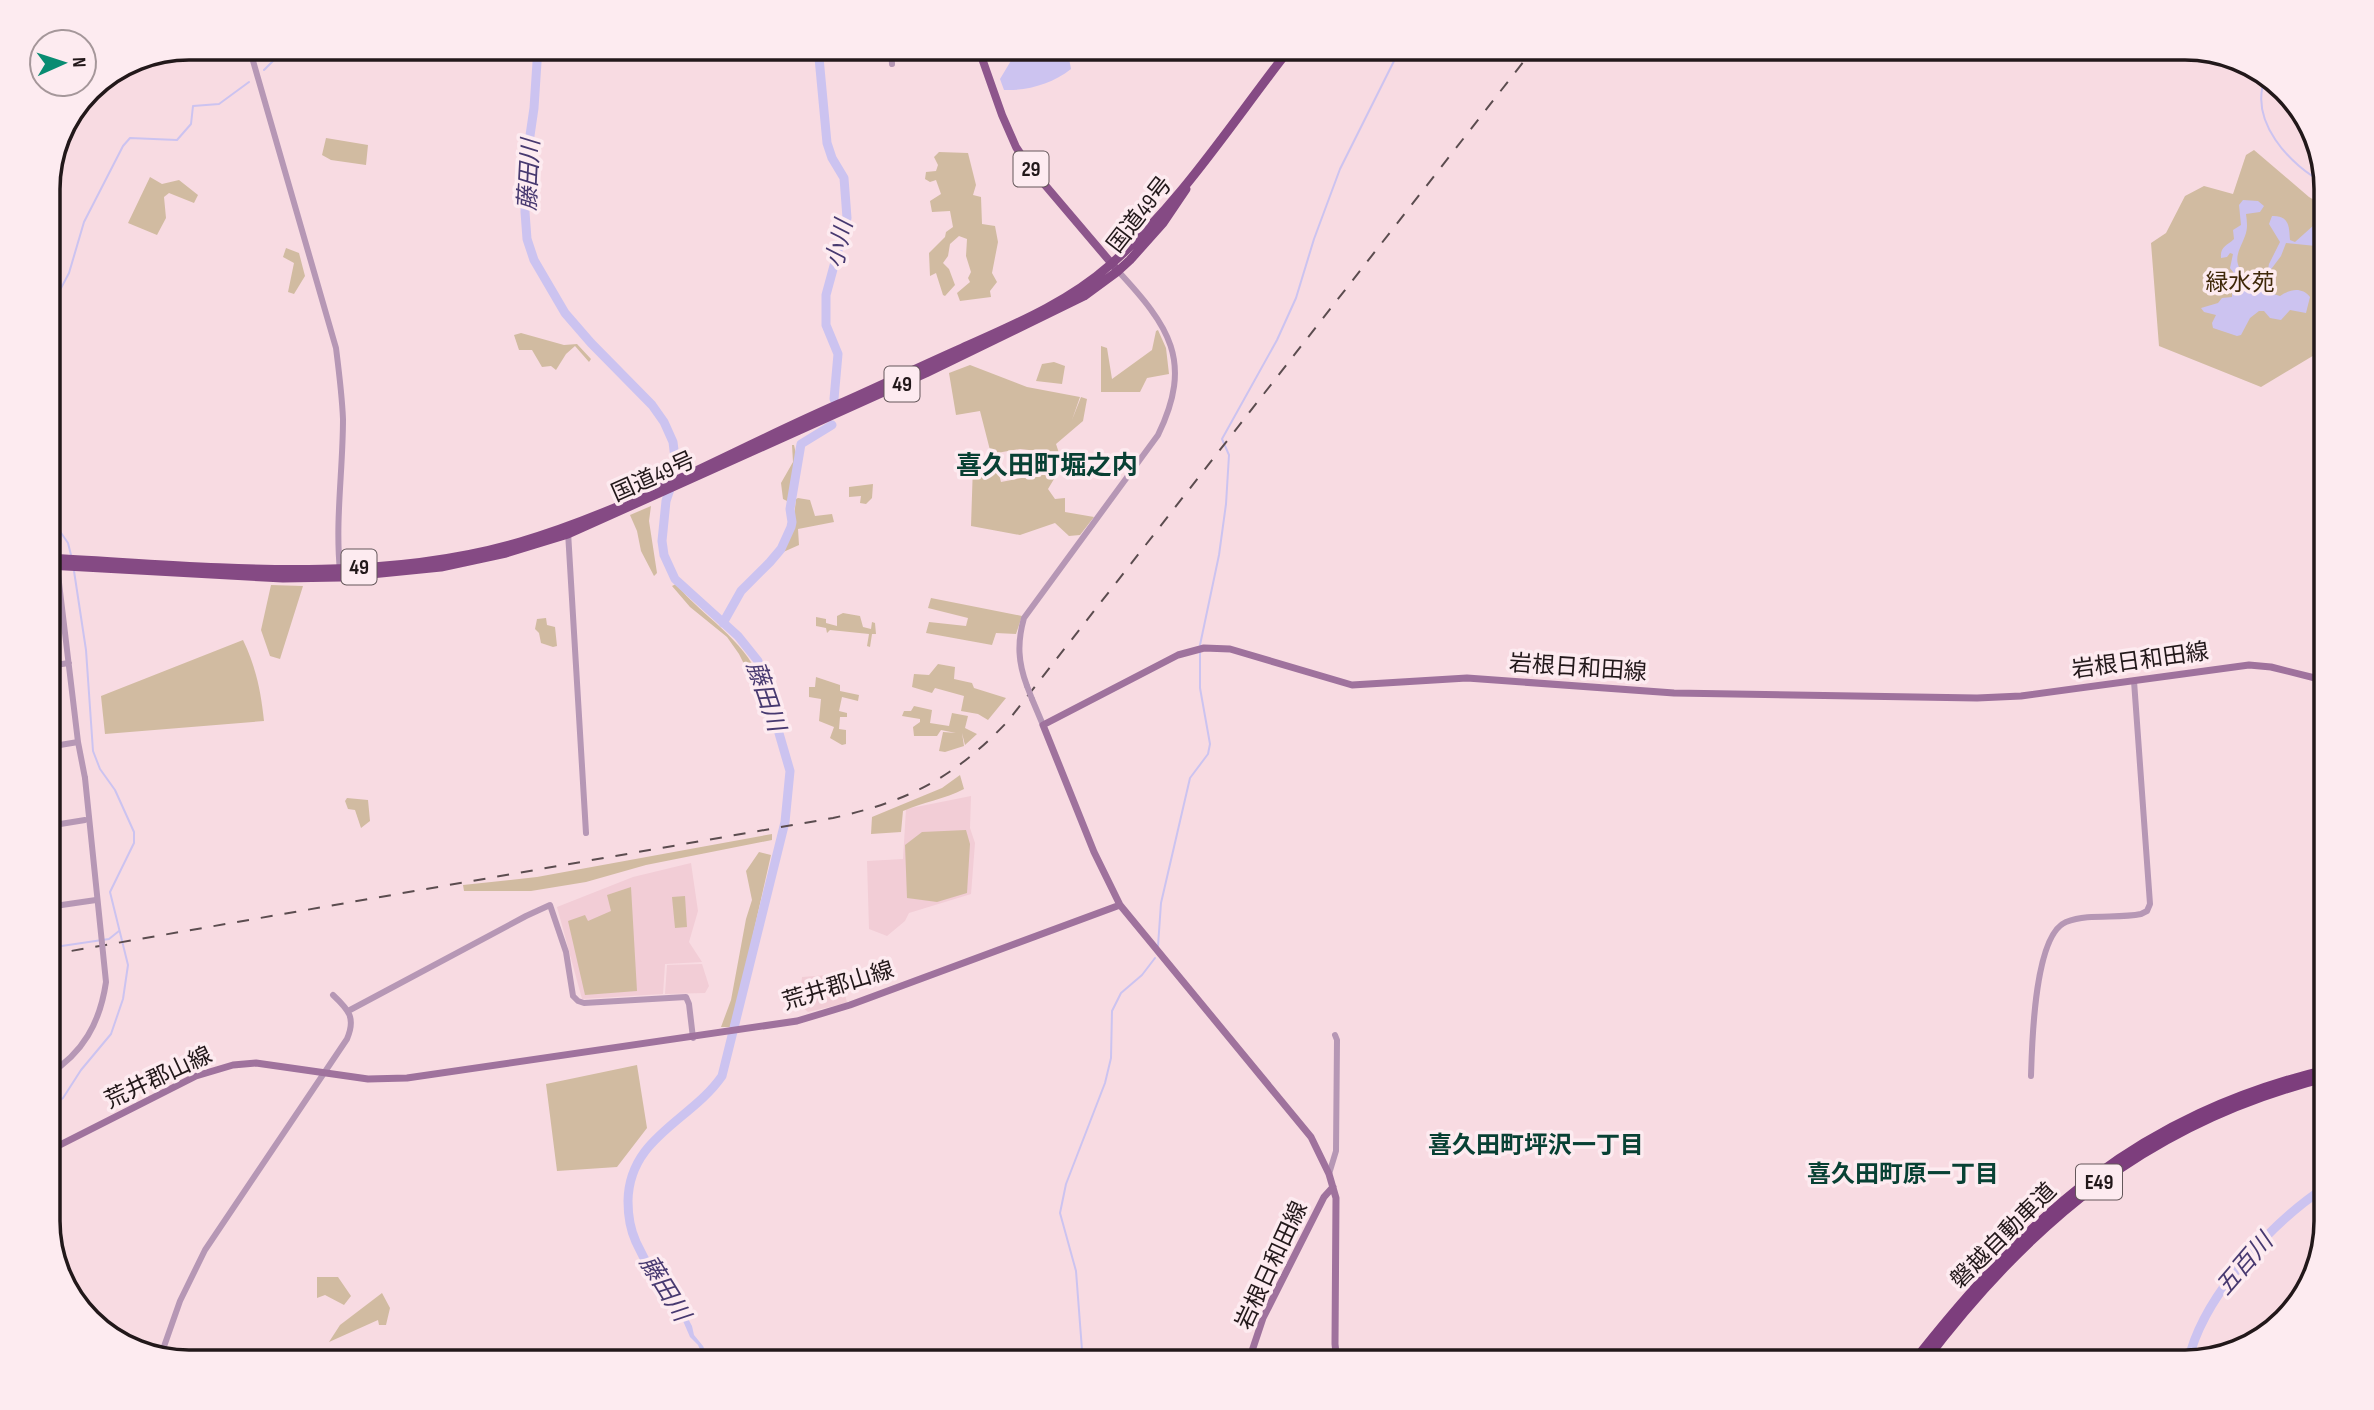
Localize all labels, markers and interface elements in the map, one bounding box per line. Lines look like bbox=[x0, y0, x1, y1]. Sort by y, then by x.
north arrow bbox=[28, 28, 98, 98]
text: N bbox=[67, 57, 90, 68]
water label: 藤田川 bbox=[513, 135, 546, 212]
road number: 29 bbox=[1014, 152, 1048, 186]
street label: 国道49号 bbox=[1101, 171, 1178, 258]
water label: 小川 bbox=[820, 215, 860, 271]
park label: 緑水苑 bbox=[2206, 269, 2275, 297]
road number: 49 bbox=[884, 366, 920, 402]
street label: 国道49号 bbox=[607, 446, 700, 508]
district label: 喜久田町堀之内 bbox=[956, 451, 1138, 482]
road number: 49 bbox=[342, 550, 376, 584]
street label: 岩根日和田線 bbox=[2070, 638, 2210, 684]
street label: 岩根日和田線 bbox=[1508, 649, 1648, 687]
water label: 藤田川 bbox=[740, 657, 792, 738]
street label: 荒井郡山線 bbox=[779, 956, 897, 1016]
street label: 荒井郡山線 bbox=[100, 1041, 216, 1115]
district label: 喜久田町坪沢一丁目 bbox=[1428, 1131, 1644, 1160]
district label: 喜久田町原一丁目 bbox=[1807, 1160, 1999, 1189]
road number: E49 bbox=[2076, 1164, 2122, 1200]
street label: 磐越自動車道 bbox=[1945, 1177, 2062, 1294]
street label: 岩根日和田線 bbox=[1230, 1197, 1314, 1334]
water label: 五百川 bbox=[2210, 1225, 2281, 1301]
water label: 藤田川 bbox=[633, 1250, 698, 1329]

